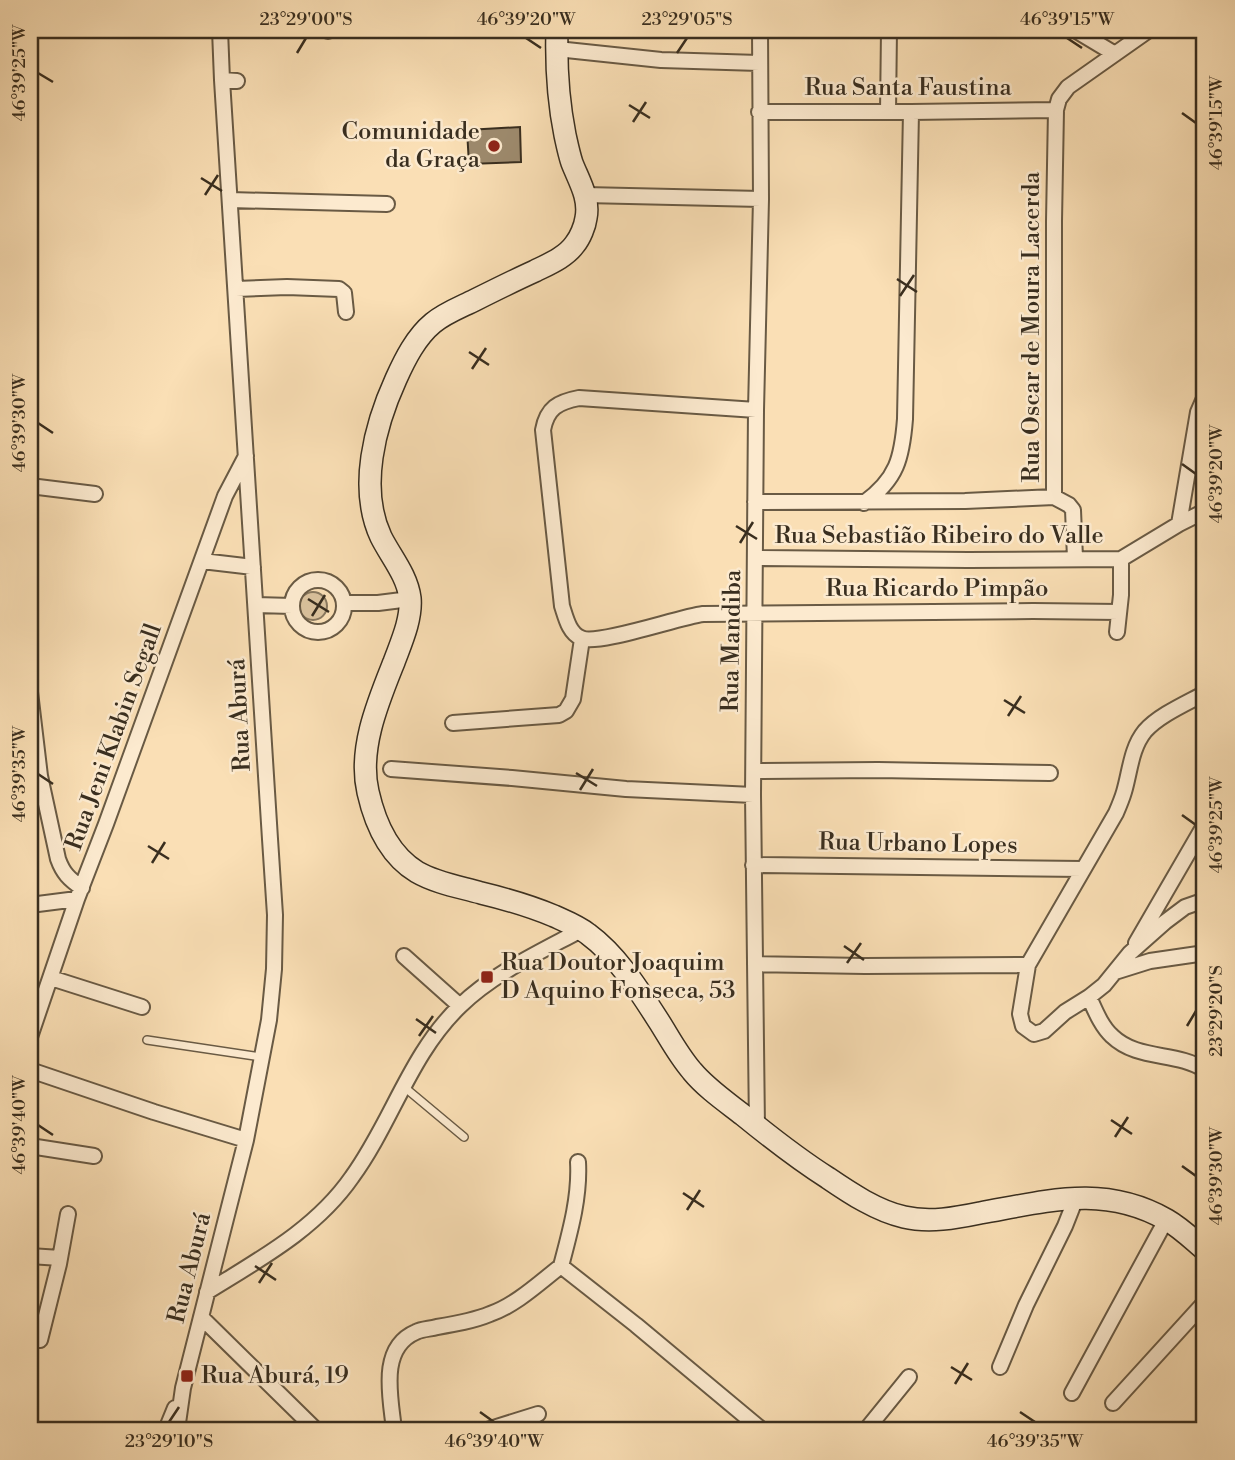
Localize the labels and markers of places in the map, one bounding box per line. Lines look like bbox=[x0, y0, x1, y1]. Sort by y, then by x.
place label: Comunidade da Graça bbox=[342, 117, 481, 175]
marker: Comunidade da Graça bbox=[486, 138, 502, 154]
place label: Rua Doutor Joaquim D Aquino Fonseca, 53 bbox=[501, 948, 736, 1006]
marker: Rua Doutor Joaquim D Aquino Fonseca, 53 bbox=[479, 969, 495, 985]
place label: Rua Aburá, 19 bbox=[201, 1361, 349, 1391]
marker: Rua Aburá, 19 bbox=[179, 1368, 195, 1384]

